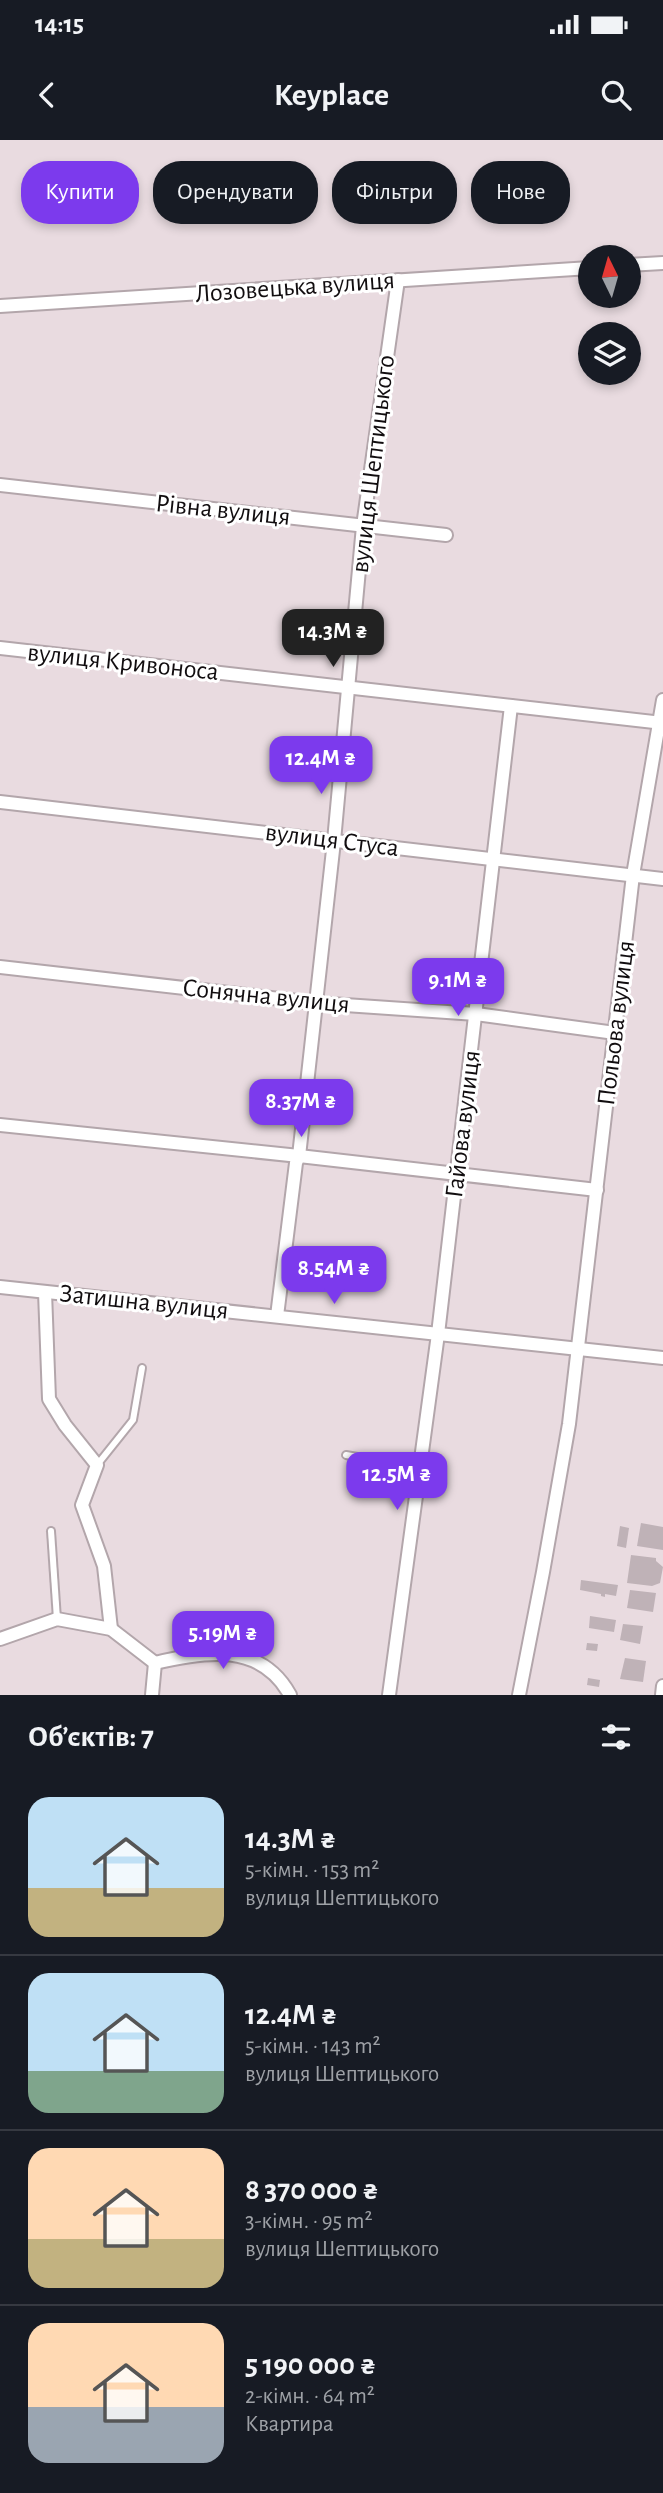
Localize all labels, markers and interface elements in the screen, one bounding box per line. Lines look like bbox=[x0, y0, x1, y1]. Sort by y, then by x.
text: 14:15 bbox=[35, 11, 84, 37]
icon: back bbox=[28, 76, 66, 114]
icon: search bbox=[597, 76, 635, 114]
text: Keyplace bbox=[274, 79, 389, 111]
chip: Купити bbox=[21, 161, 139, 224]
chip: Орендувати bbox=[153, 161, 318, 224]
chip: Фільтри bbox=[332, 161, 457, 224]
chip: Нове bbox=[471, 161, 570, 224]
north arrow bbox=[578, 245, 640, 308]
map controls bbox=[578, 245, 641, 385]
street label: Лозовецька вулиця bbox=[194, 267, 396, 307]
button: layers bbox=[578, 322, 641, 385]
street label: вулиця Шептицького bbox=[347, 354, 399, 574]
street label: Рівна вулиця bbox=[154, 490, 292, 530]
pin: 14.3M ₴ bbox=[268, 610, 398, 669]
text: 14.3M ₴ bbox=[298, 620, 368, 643]
street label: вулиця Кривоноса bbox=[26, 639, 220, 685]
pin: 12.4M ₴ bbox=[256, 736, 386, 796]
text: 12.4M ₴ bbox=[285, 747, 357, 770]
street label: вулиця Стуса bbox=[264, 819, 400, 861]
street label: Польова вулиця bbox=[593, 939, 639, 1107]
pin: 9.1M ₴ bbox=[401, 958, 515, 1018]
text: 9.1M ₴ bbox=[428, 969, 488, 992]
street label: Сонячна вулиця bbox=[181, 974, 351, 1018]
street label: Гайова вулиця bbox=[441, 1049, 485, 1199]
pin: 8.37M ₴ bbox=[236, 1080, 366, 1139]
text: 8.37M ₴ bbox=[265, 1090, 337, 1113]
pin: 8.54M ₴ bbox=[269, 1246, 399, 1306]
text: 8.54M ₴ bbox=[297, 1257, 371, 1280]
street label: Затишна вулиця bbox=[58, 1280, 230, 1324]
pin: 12.5M ₴ bbox=[332, 1452, 462, 1512]
text: 12.5M ₴ bbox=[362, 1463, 432, 1486]
pin: 5.19M ₴ bbox=[158, 1612, 288, 1671]
text: 5.19M ₴ bbox=[188, 1622, 258, 1645]
icon: filters bbox=[597, 1718, 635, 1756]
text: Об’єктів: 7 bbox=[28, 1722, 154, 1752]
text: 14.3M ₴ bbox=[245, 1824, 336, 1854]
icon: home bbox=[84, 1825, 168, 1909]
text: 5-кімн. · 153 m² bbox=[245, 1859, 379, 1882]
text: вулиця Шептицького bbox=[245, 1887, 439, 1910]
text: 12.4M ₴ bbox=[245, 2000, 338, 2030]
icon: home bbox=[84, 2001, 168, 2085]
text: 5-кімн. · 143 m² bbox=[245, 2035, 381, 2058]
text: вулиця Шептицького bbox=[245, 2063, 439, 2086]
text: 8 370 000 ₴ bbox=[245, 2175, 379, 2205]
icon: home bbox=[84, 2176, 168, 2260]
text: 3-кімн. · 95 m² bbox=[245, 2210, 372, 2233]
text: вулиця Шептицького bbox=[245, 2238, 439, 2261]
text: 5 190 000 ₴ bbox=[245, 2350, 377, 2380]
icon: home bbox=[84, 2351, 168, 2435]
text: 2-кімн. · 64 m² bbox=[245, 2385, 375, 2408]
text: Квартира bbox=[245, 2413, 333, 2436]

